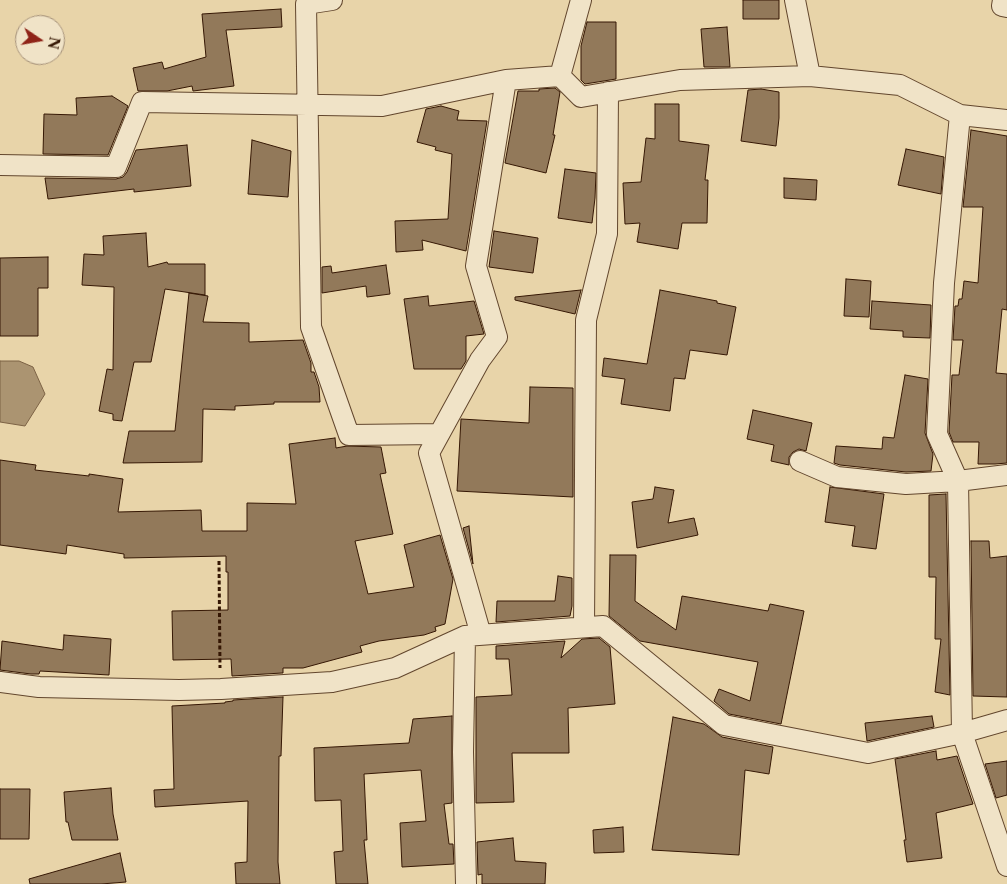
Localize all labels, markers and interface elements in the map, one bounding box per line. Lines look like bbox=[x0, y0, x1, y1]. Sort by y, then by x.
north arrow bbox=[15, 15, 65, 65]
text: N bbox=[44, 35, 64, 51]

